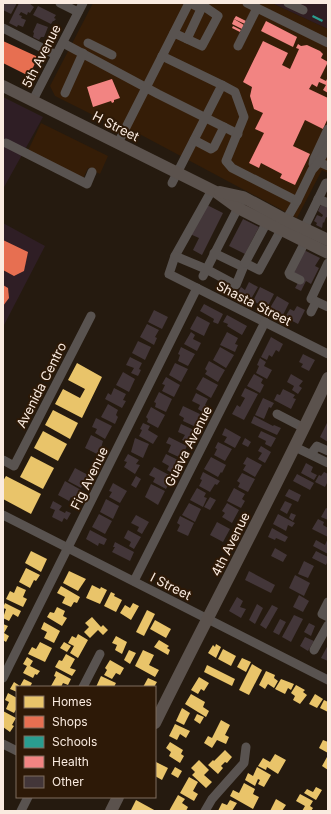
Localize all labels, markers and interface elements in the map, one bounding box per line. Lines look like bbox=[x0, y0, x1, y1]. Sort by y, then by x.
street label: 5th Avenue bbox=[18, 22, 64, 90]
street label: H Street bbox=[90, 108, 142, 144]
street label: Shasta Street bbox=[214, 277, 294, 329]
street label: Avenida Centro bbox=[13, 339, 70, 430]
street label: Guava Avenue bbox=[161, 403, 215, 489]
street label: Fig Avenue bbox=[67, 444, 111, 512]
street label: 4th Avenue bbox=[207, 509, 253, 579]
street label: I Street bbox=[148, 569, 194, 603]
legend bbox=[16, 686, 156, 798]
text: Homes bbox=[52, 694, 92, 709]
text: Shops bbox=[52, 714, 88, 729]
text: Schools bbox=[52, 734, 97, 749]
text: Health bbox=[52, 754, 89, 769]
text: Other bbox=[52, 774, 84, 789]

